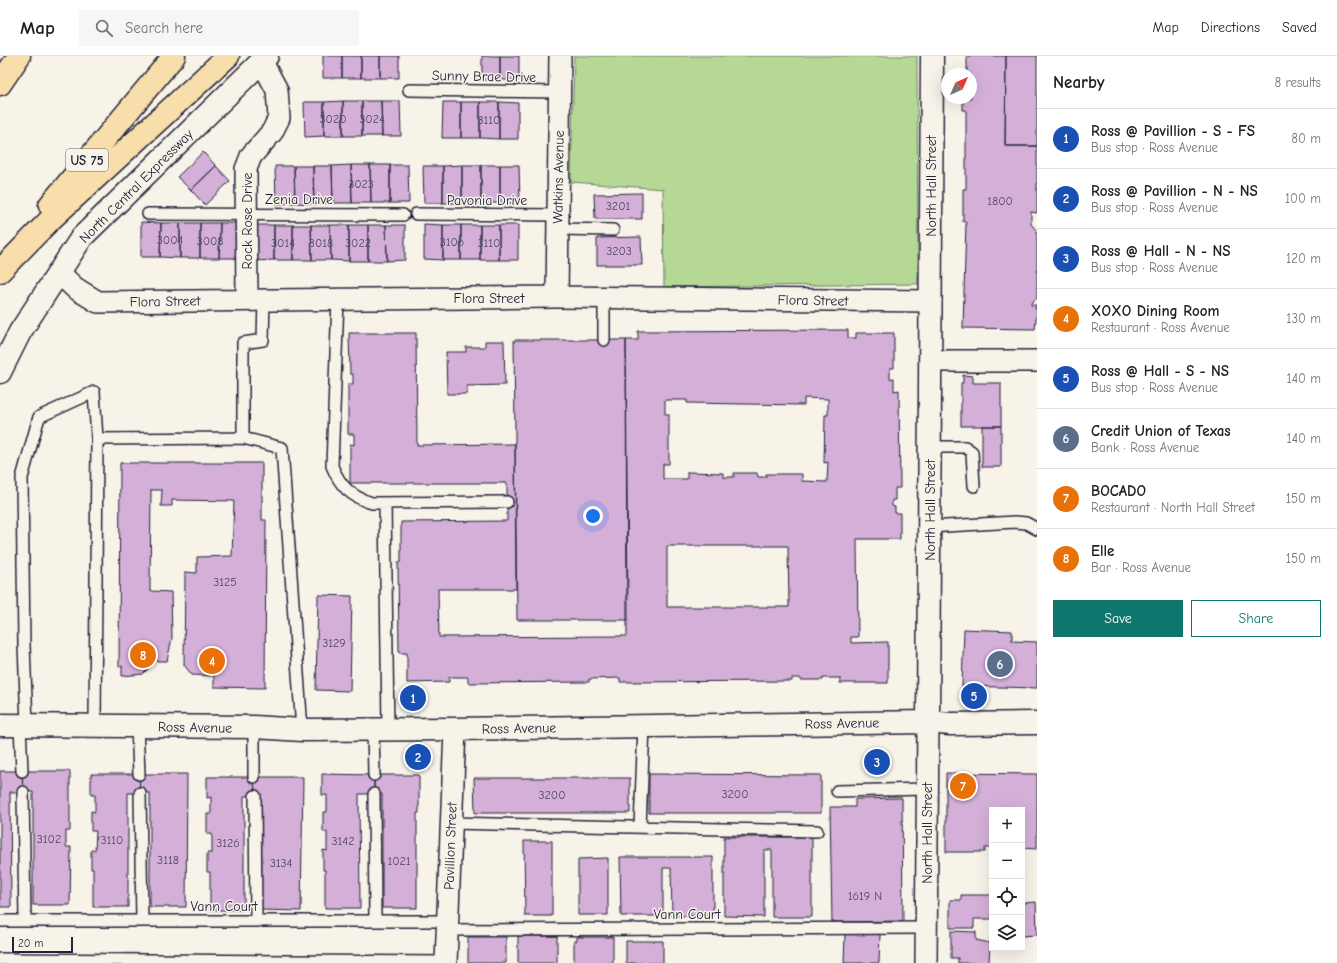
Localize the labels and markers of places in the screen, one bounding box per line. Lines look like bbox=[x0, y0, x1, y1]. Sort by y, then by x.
pin: 8 bbox=[130, 640, 156, 670]
pin: 4 bbox=[199, 646, 225, 676]
pin: 6 bbox=[987, 649, 1013, 679]
pin: 5 bbox=[961, 681, 987, 711]
pin: 1 bbox=[400, 683, 426, 713]
pin: 2 bbox=[405, 742, 431, 772]
pin: 3 bbox=[864, 747, 890, 777]
pin: 7 bbox=[950, 771, 976, 801]

